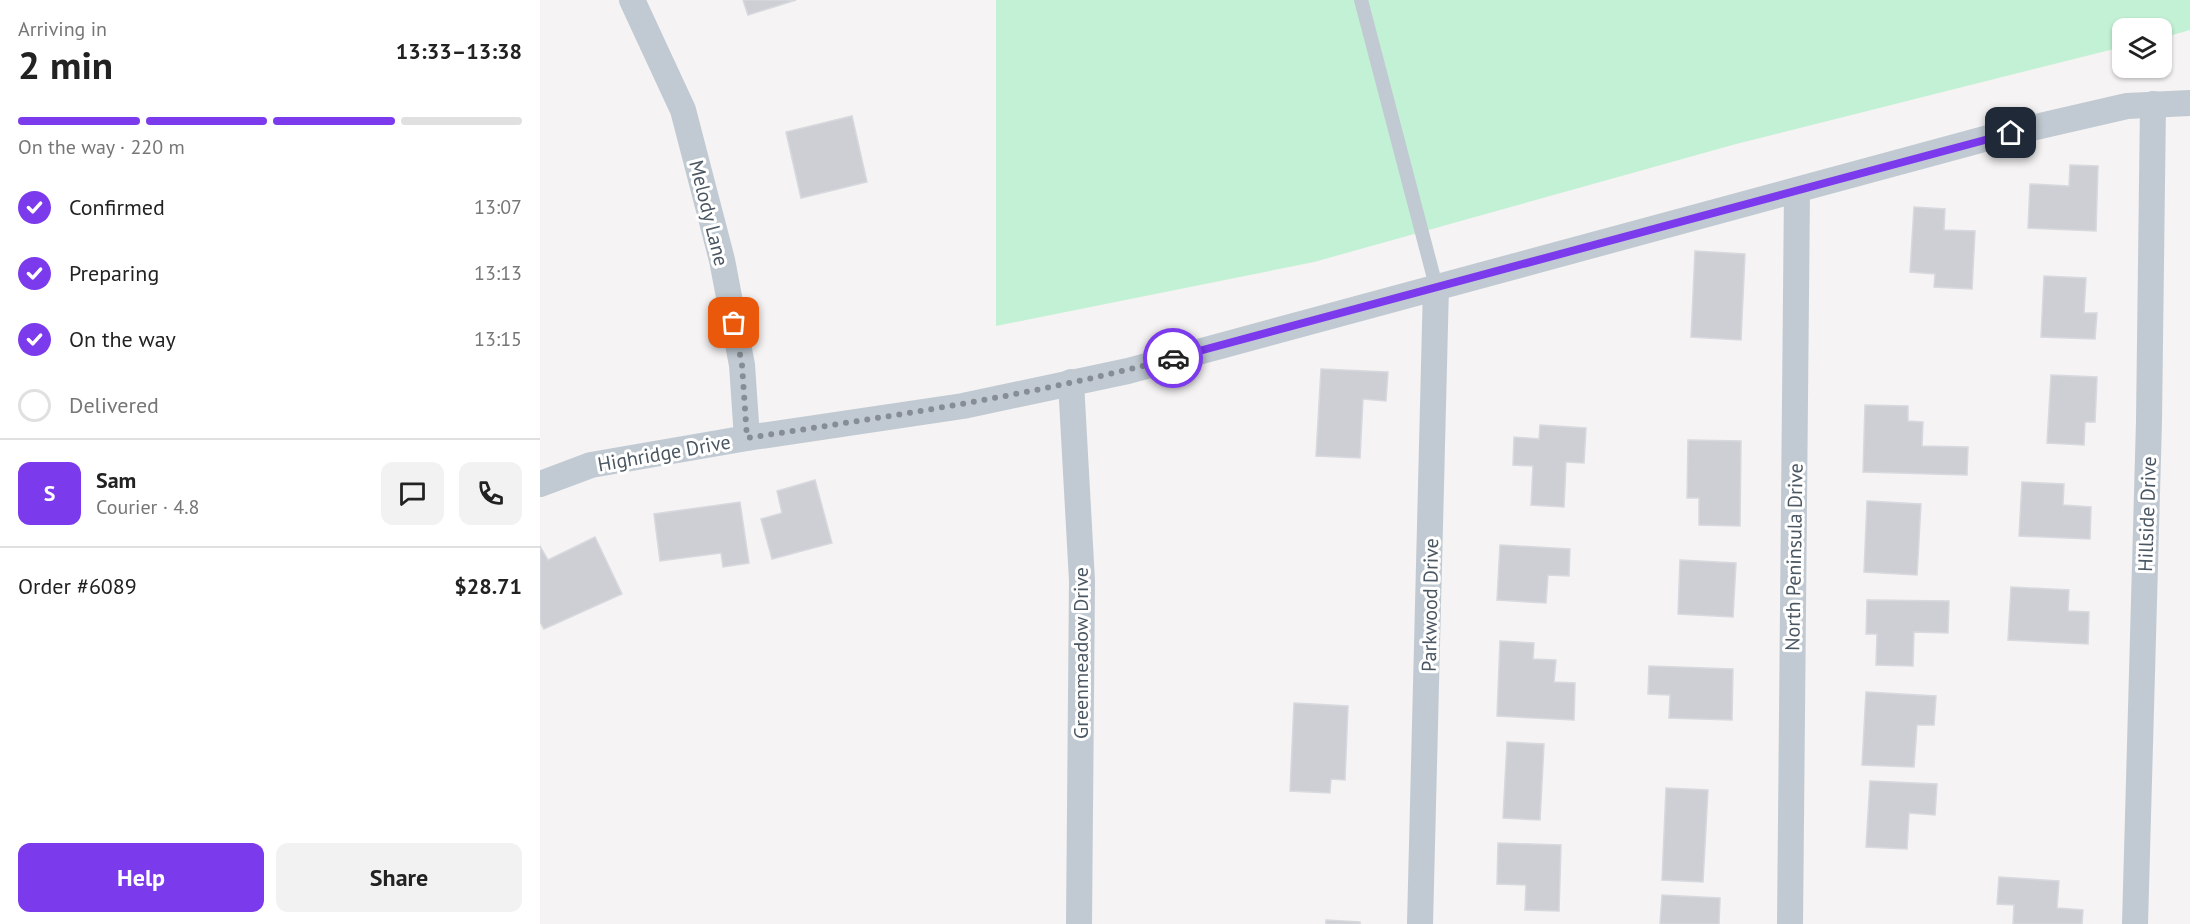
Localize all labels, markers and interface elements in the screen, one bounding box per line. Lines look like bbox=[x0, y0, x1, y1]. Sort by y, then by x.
text: Arriving in bbox=[18, 16, 107, 42]
map controls bbox=[2112, 18, 2172, 78]
button: layers bbox=[2112, 18, 2172, 78]
text: 13:33–13:38 bbox=[396, 37, 522, 65]
text: 2 min bbox=[18, 39, 113, 90]
pin bbox=[1985, 107, 2036, 158]
icon: home bbox=[1994, 116, 2027, 149]
text: On the way · 220 m bbox=[18, 134, 185, 160]
street label: Melody Lane bbox=[683, 157, 735, 269]
icon: check bbox=[18, 191, 51, 224]
text: Confirmed bbox=[69, 193, 165, 221]
text: 13:07 bbox=[474, 194, 522, 220]
icon: check bbox=[18, 257, 51, 290]
text: Preparing bbox=[69, 259, 159, 287]
text: 13:13 bbox=[474, 260, 522, 286]
pin bbox=[708, 297, 759, 348]
icon: bag bbox=[717, 306, 750, 339]
icon: check bbox=[18, 323, 51, 356]
text: On the way bbox=[69, 325, 176, 353]
text: 13:15 bbox=[474, 326, 522, 352]
courier bbox=[1143, 328, 1203, 388]
icon: car bbox=[1157, 342, 1190, 375]
text: Delivered bbox=[69, 391, 159, 419]
street label: Highridge Drive bbox=[596, 429, 732, 477]
street label: Hillside Drive bbox=[2132, 456, 2162, 572]
button: chat bbox=[381, 462, 444, 525]
button: phone bbox=[459, 462, 522, 525]
street label: North Peninsula Drive bbox=[1779, 463, 1809, 651]
text: Sam bbox=[96, 466, 136, 494]
text: S bbox=[44, 479, 55, 507]
text: Courier · 4.8 bbox=[96, 494, 199, 520]
street label: Parkwood Drive bbox=[1416, 538, 1444, 672]
street label: Greenmeadow Drive bbox=[1068, 567, 1094, 739]
text: Order #6089 bbox=[18, 572, 137, 600]
text: $28.71 bbox=[454, 572, 522, 600]
button: Help bbox=[18, 843, 264, 912]
button: Share bbox=[276, 843, 522, 912]

